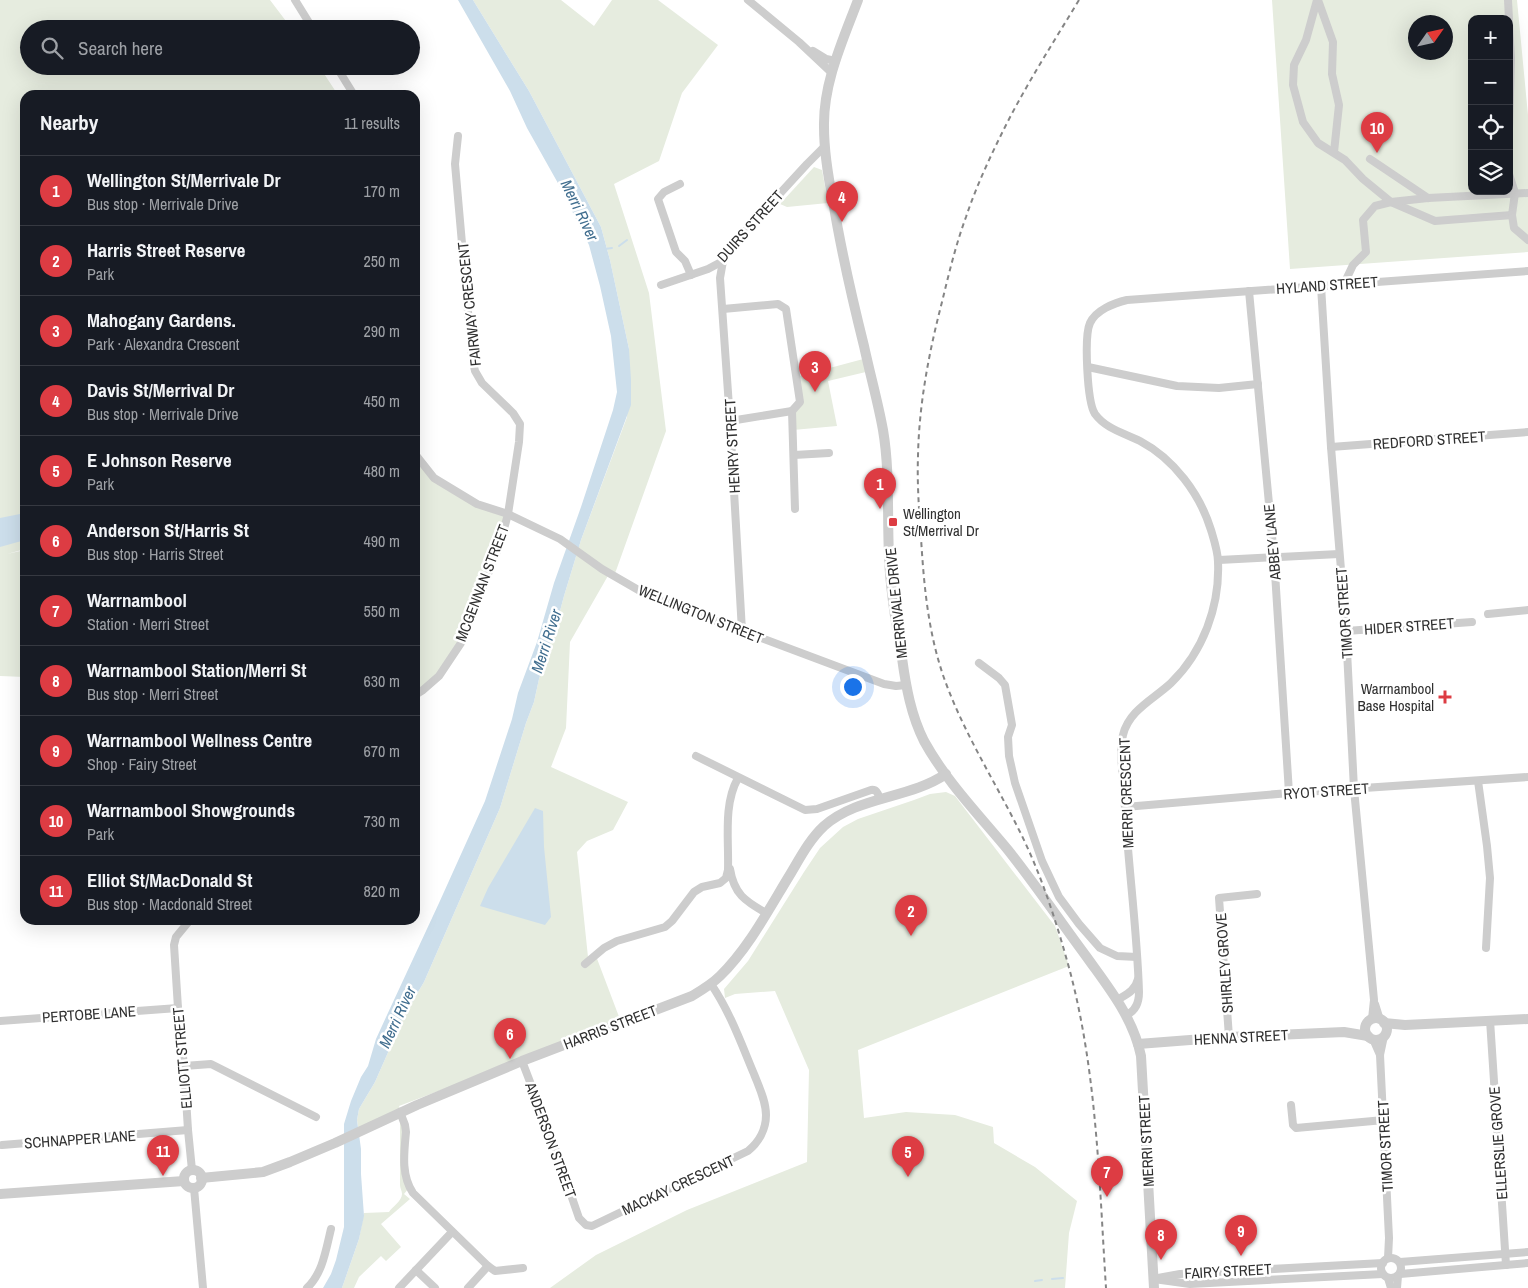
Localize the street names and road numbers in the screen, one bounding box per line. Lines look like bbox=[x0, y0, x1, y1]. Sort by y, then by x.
street label: DUIRS STREET bbox=[712, 185, 788, 267]
street label: FAIRWAY CRESCENT bbox=[452, 240, 486, 367]
street label: HYLAND STREET bbox=[1275, 271, 1379, 299]
street label: HENRY STREET bbox=[719, 398, 745, 494]
street label: REDFORD STREET bbox=[1372, 426, 1486, 454]
street label: ABBEY LANE bbox=[1258, 503, 1286, 582]
street label: MCGENNAN STREET bbox=[450, 521, 514, 645]
street label: MERRIVALE DRIVE bbox=[880, 547, 912, 659]
street label: TIMOR STREET bbox=[1330, 566, 1358, 659]
street label: WELLINGTON STREET bbox=[635, 579, 767, 649]
street label: HIDER STREET bbox=[1363, 612, 1455, 640]
street label: MERRI CRESCENT bbox=[1114, 737, 1138, 849]
street label: RYOT STREET bbox=[1283, 778, 1370, 804]
street label: SHIRLEY GROVE bbox=[1210, 912, 1238, 1014]
street label: HARRIS STREET bbox=[560, 999, 660, 1054]
street label: PERTOBE LANE bbox=[41, 1000, 137, 1028]
street label: ELLIOTT STREET bbox=[167, 1006, 197, 1110]
street label: HENNA STREET bbox=[1193, 1024, 1289, 1050]
street label: ANDERSON STREET bbox=[520, 1078, 582, 1201]
street label: ELLERSLIE GROVE bbox=[1484, 1086, 1512, 1200]
street label: MERRI STREET bbox=[1133, 1094, 1159, 1187]
street label: TIMOR STREET bbox=[1372, 1099, 1398, 1192]
street label: SCHNAPPER LANE bbox=[23, 1125, 137, 1153]
street label: MACKAY CRESCENT bbox=[618, 1150, 738, 1220]
street label: FAIRY STREET bbox=[1184, 1258, 1273, 1284]

